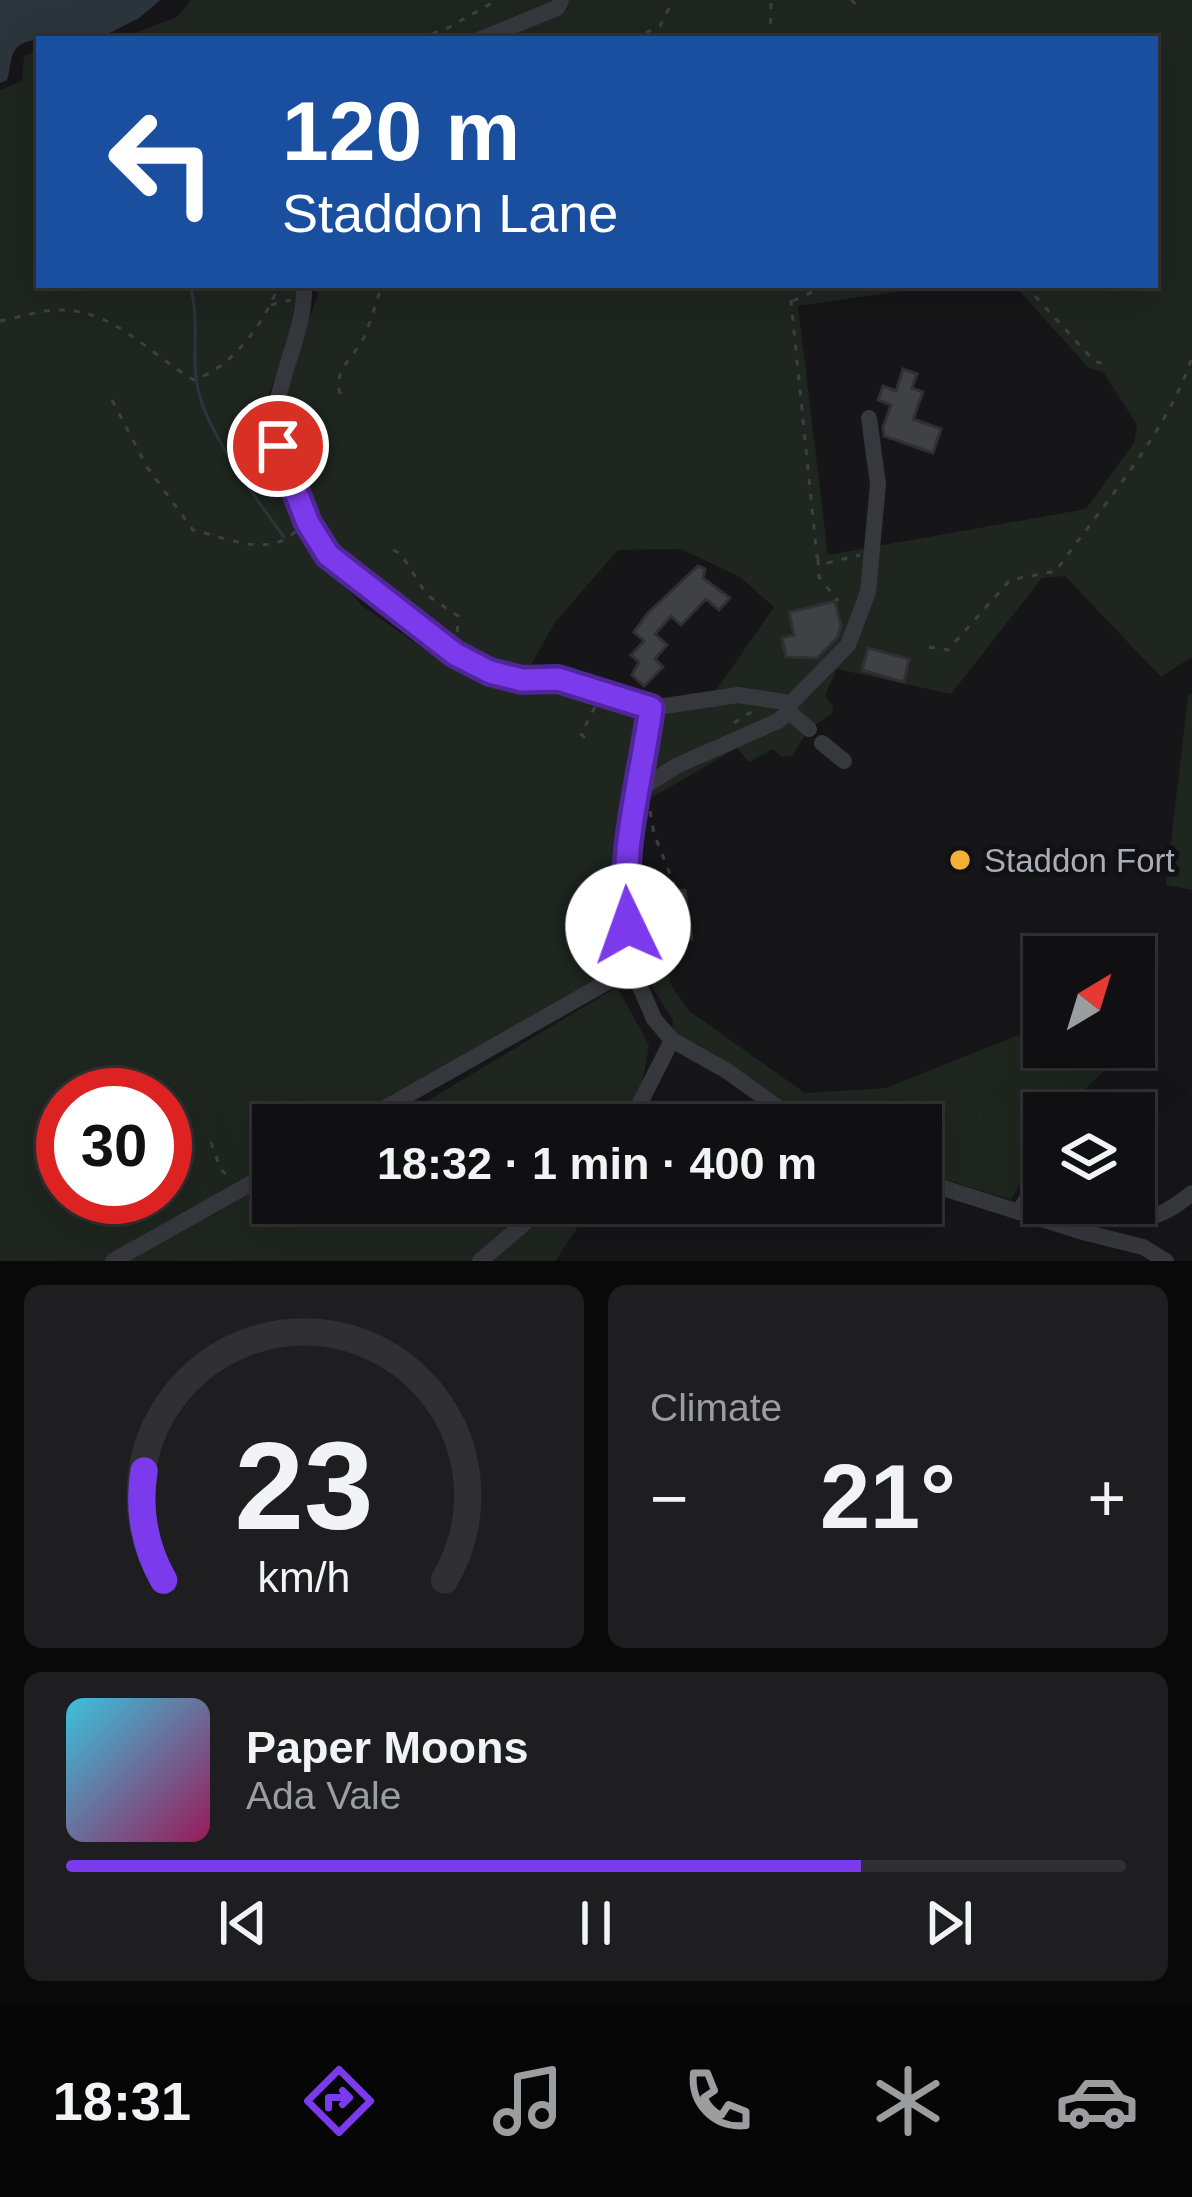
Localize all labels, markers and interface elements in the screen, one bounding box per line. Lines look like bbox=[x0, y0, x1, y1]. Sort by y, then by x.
icon: left bbox=[84, 84, 240, 240]
text: 120 m bbox=[282, 84, 520, 178]
text: Staddon Lane bbox=[282, 183, 618, 243]
pin bbox=[227, 395, 329, 497]
icon: arrive bbox=[245, 413, 311, 479]
place label: Staddon Fort bbox=[984, 842, 1175, 879]
marker: Staddon Fort bbox=[947, 847, 973, 873]
position arrow bbox=[565, 863, 691, 989]
north arrow bbox=[1023, 936, 1155, 1068]
map controls bbox=[1023, 936, 1155, 1224]
speed limit sign: 30 bbox=[36, 1068, 192, 1224]
button: layers bbox=[1023, 1092, 1155, 1224]
text: 18:32 · 1 min · 400 m bbox=[377, 1138, 817, 1189]
text: Climate bbox=[650, 1386, 782, 1429]
text: 23 bbox=[235, 1416, 373, 1555]
text: 21° bbox=[820, 1447, 956, 1547]
text: − bbox=[650, 1461, 689, 1535]
text: + bbox=[1087, 1461, 1126, 1535]
text: km/h bbox=[258, 1552, 350, 1600]
text: Paper Moons bbox=[246, 1722, 529, 1773]
text: Ada Vale bbox=[246, 1774, 401, 1817]
icon: previous bbox=[210, 1890, 276, 1956]
icon: pause bbox=[563, 1890, 629, 1956]
icon: next bbox=[916, 1890, 982, 1956]
icon: directions bbox=[297, 2059, 381, 2143]
icon: music bbox=[486, 2059, 570, 2143]
icon: phone bbox=[676, 2059, 760, 2143]
icon: climate bbox=[866, 2059, 950, 2143]
icon: car bbox=[1055, 2059, 1139, 2143]
text: 18:31 bbox=[53, 2071, 191, 2131]

